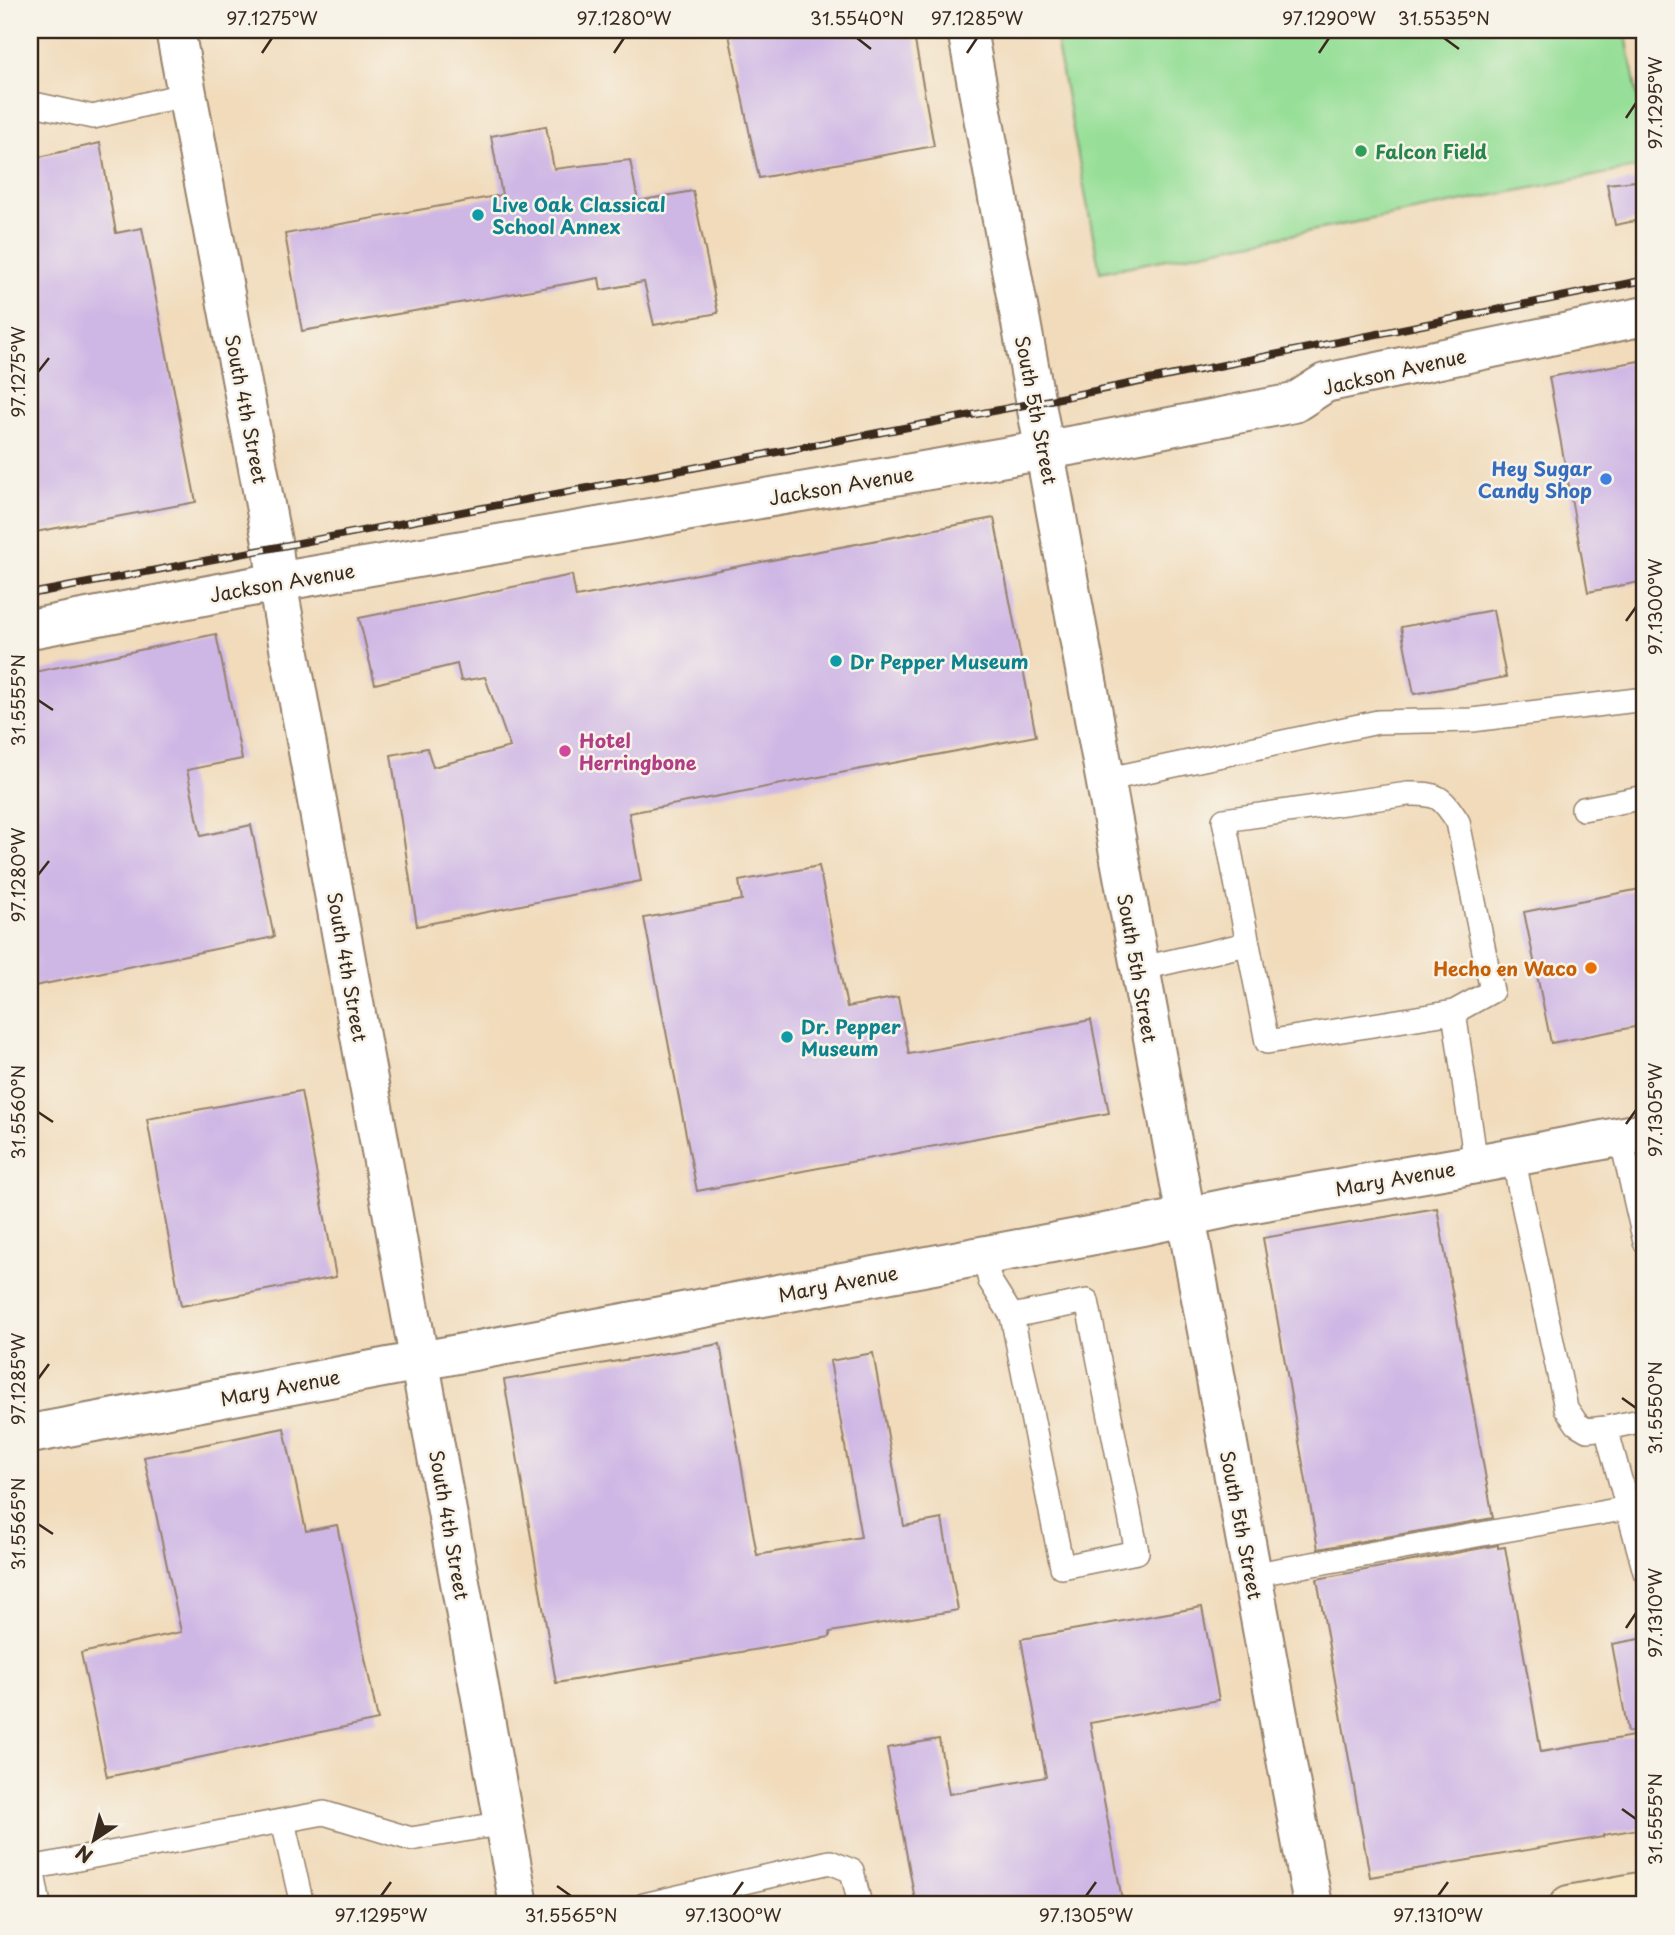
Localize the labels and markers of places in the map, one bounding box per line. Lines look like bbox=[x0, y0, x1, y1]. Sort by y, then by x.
place label: Falcon Field bbox=[1375, 137, 1487, 165]
marker: Falcon Field bbox=[1353, 143, 1369, 159]
place label: Live Oak Classical School Annex bbox=[492, 190, 666, 240]
marker: Live Oak Classical School Annex bbox=[470, 207, 486, 223]
place label: Hey Sugar Candy Shop bbox=[1478, 454, 1592, 504]
marker: Hey Sugar Candy Shop bbox=[1598, 471, 1614, 487]
place label: Dr Pepper Museum bbox=[850, 647, 1028, 675]
marker: Dr Pepper Museum bbox=[828, 653, 844, 669]
place label: Hotel Herringbone bbox=[579, 726, 697, 776]
marker: Hotel Herringbone bbox=[557, 743, 573, 759]
place label: Hecho en Waco bbox=[1433, 954, 1577, 982]
marker: Hecho en Waco bbox=[1583, 960, 1599, 976]
place label: Dr. Pepper Museum bbox=[801, 1012, 901, 1062]
marker: Dr. Pepper Museum bbox=[779, 1029, 795, 1045]

